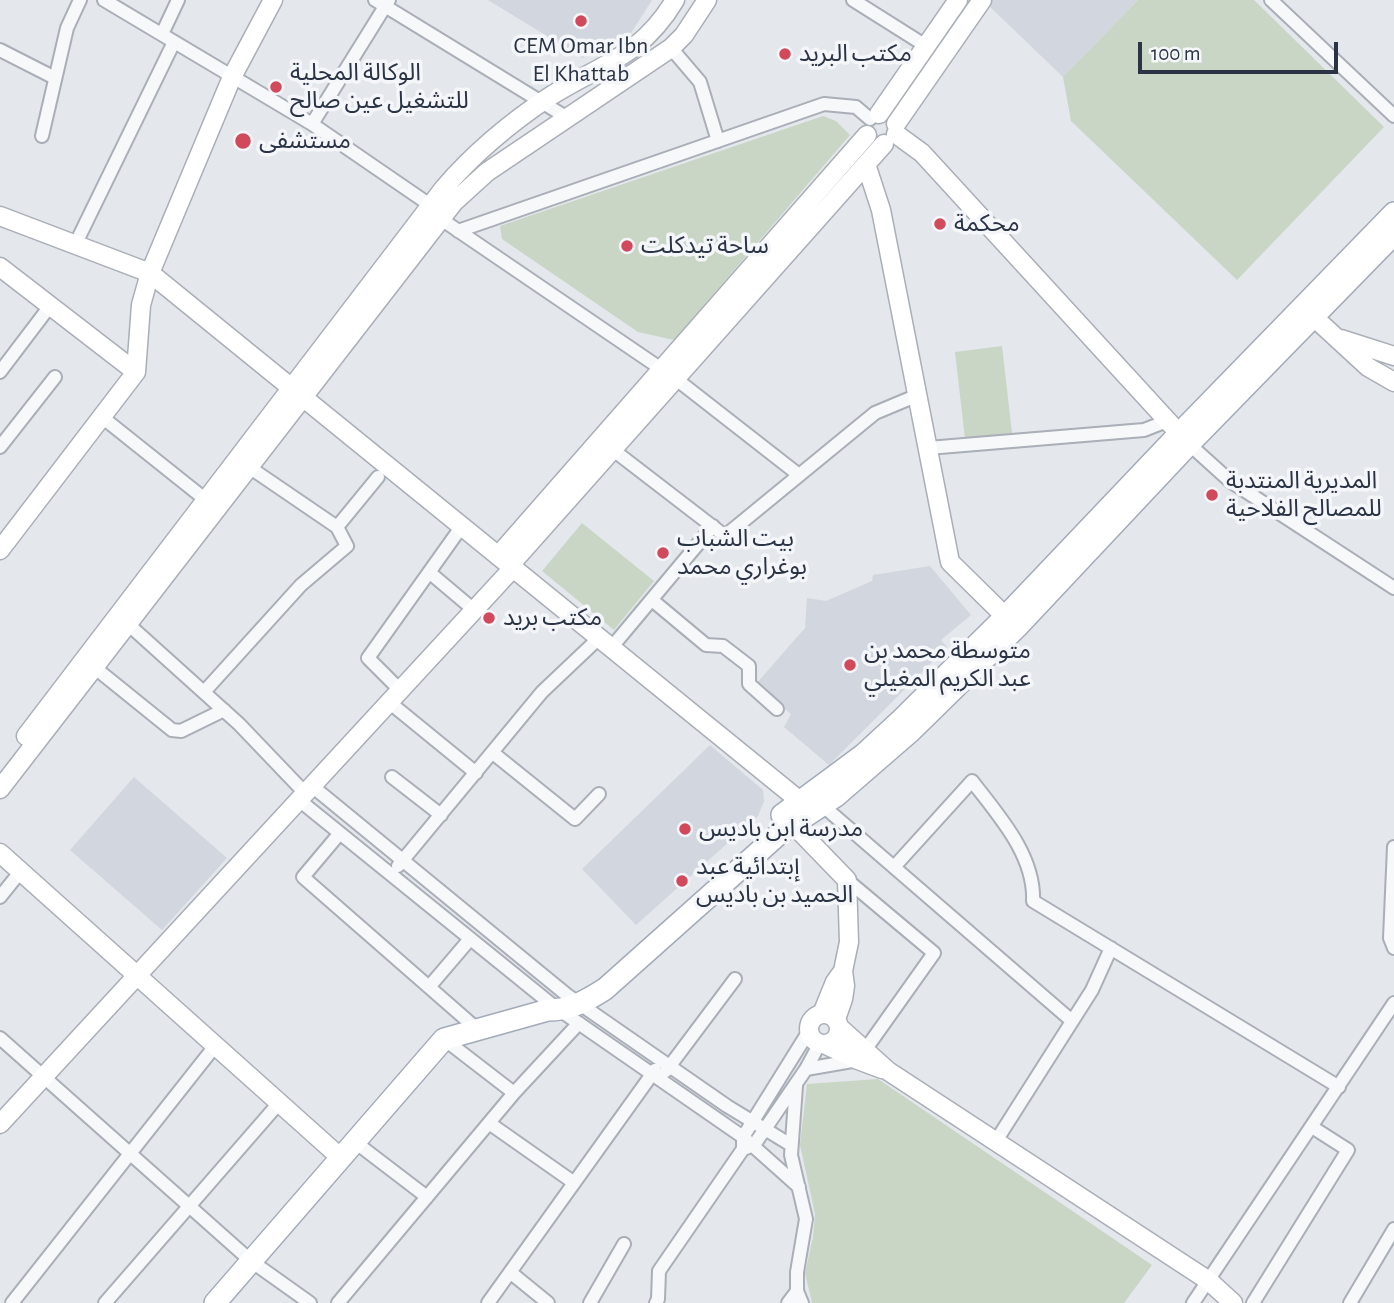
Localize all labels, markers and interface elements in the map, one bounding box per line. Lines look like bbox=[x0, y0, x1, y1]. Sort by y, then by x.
marker: CEM Omar Ibn El Khattab bbox=[573, 13, 589, 29]
scale bar bbox=[1142, 28, 1342, 72]
place label: CEM Omar Ibn El Khattab bbox=[514, 32, 648, 88]
place label: مكتب البريد bbox=[799, 40, 912, 68]
text: 100 m bbox=[1151, 43, 1201, 64]
marker: مكتب البريد bbox=[777, 46, 793, 62]
place label: الوكالة المحلية للتشغيل عين صالح bbox=[290, 59, 469, 115]
marker: الوكالة المحلية للتشغيل عين صالح bbox=[268, 79, 284, 95]
place label: مستشفى bbox=[259, 127, 351, 155]
marker: مستشفى bbox=[233, 131, 253, 151]
place label: محكمة bbox=[954, 210, 1020, 238]
marker: محكمة bbox=[932, 216, 948, 232]
place label: ساحة تيدكلت bbox=[641, 232, 769, 260]
marker: ساحة تيدكلت bbox=[619, 238, 635, 254]
place label: المديرية المنتدبة للمصالح الفلاحية bbox=[1226, 467, 1382, 523]
marker: المديرية المنتدبة للمصالح الفلاحية bbox=[1204, 487, 1220, 503]
place label: بيت الشباب بوغراري محمد bbox=[677, 525, 807, 581]
marker: بيت الشباب بوغراري محمد bbox=[655, 545, 671, 561]
place label: مكتب بريد bbox=[503, 604, 602, 632]
marker: مكتب بريد bbox=[481, 610, 497, 626]
place label: متوسطة محمد بن عبد الكريم المغيلي bbox=[864, 637, 1031, 693]
marker: متوسطة محمد بن عبد الكريم المغيلي bbox=[842, 657, 858, 673]
place label: مدرسة ابن باديس bbox=[699, 815, 863, 843]
marker: مدرسة ابن باديس bbox=[677, 821, 693, 837]
place label: إبتدائية عبد الحميد بن باديس bbox=[696, 853, 853, 909]
marker: إبتدائية عبد الحميد بن باديس bbox=[674, 873, 690, 889]

